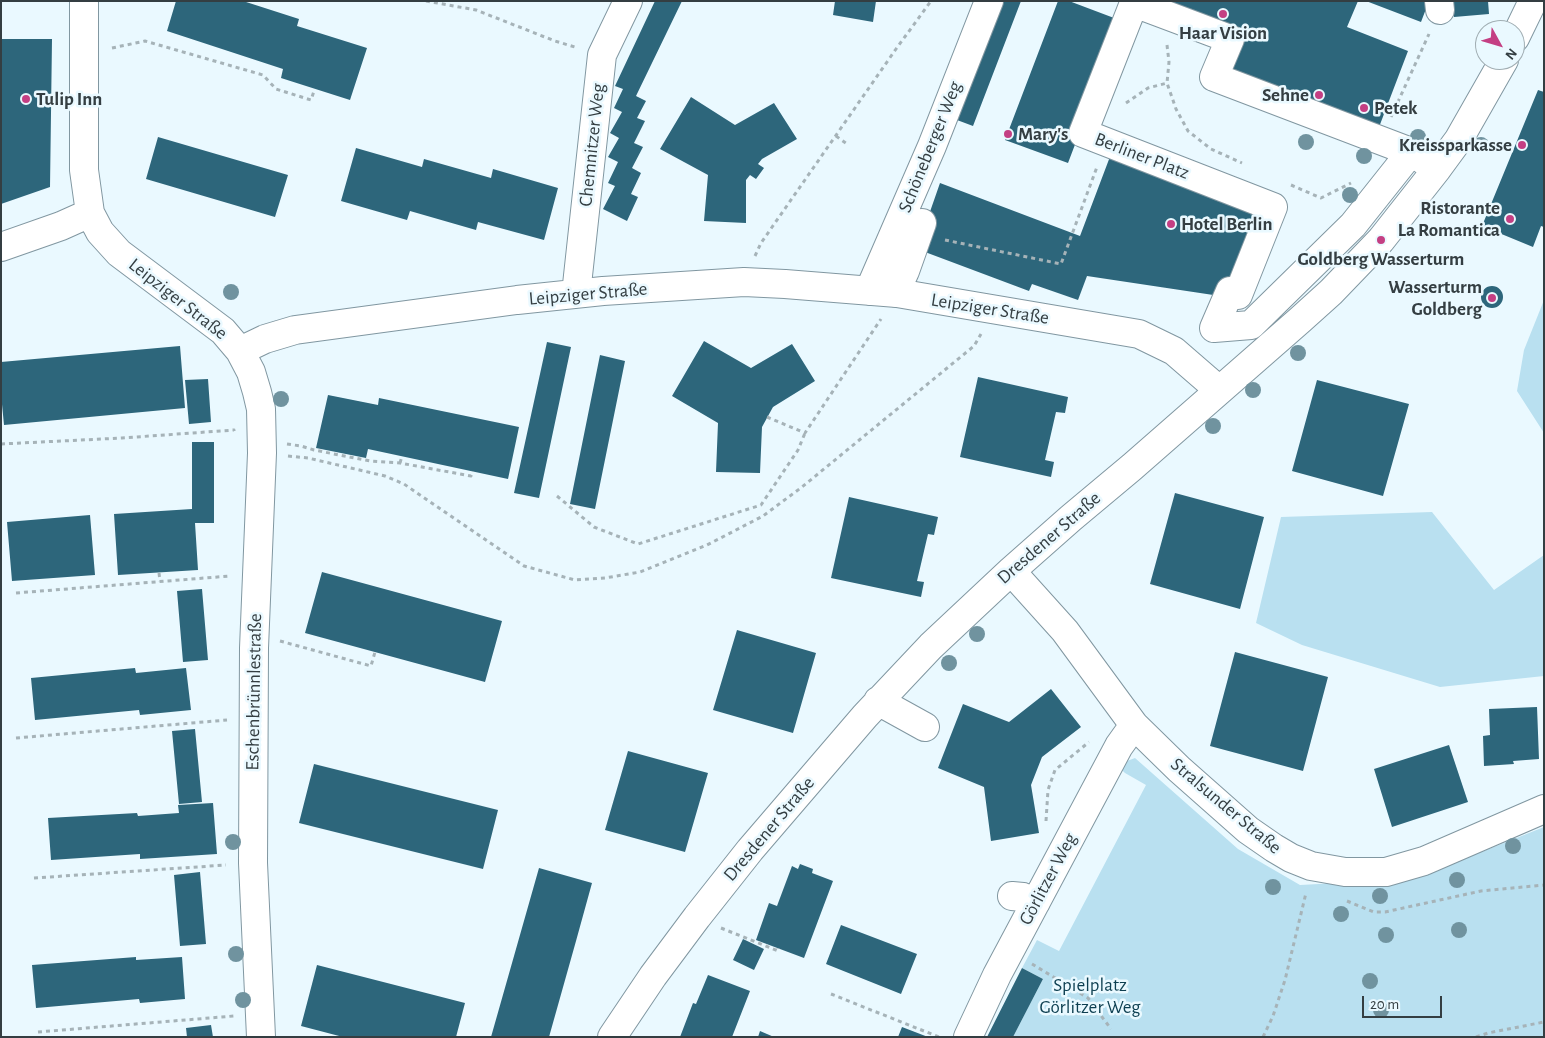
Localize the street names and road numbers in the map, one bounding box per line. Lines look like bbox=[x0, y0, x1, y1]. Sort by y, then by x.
street label: Schöneberger Weg bbox=[893, 78, 967, 216]
street label: Chemnitzer Weg bbox=[574, 82, 610, 208]
street label: Berliner Platz bbox=[1092, 128, 1192, 184]
street label: Leipziger Straße bbox=[124, 253, 232, 345]
street label: Leipziger Straße bbox=[528, 277, 648, 311]
street label: Leipziger Straße bbox=[929, 288, 1051, 330]
street label: Dresdener Straße bbox=[993, 487, 1105, 589]
street label: Eschenbrünnlestraße bbox=[241, 613, 267, 771]
street label: Stralsunder Straße bbox=[1166, 753, 1286, 859]
street label: Dresdener Straße bbox=[719, 772, 819, 886]
street label: Görlitzer Weg bbox=[1014, 829, 1082, 929]

